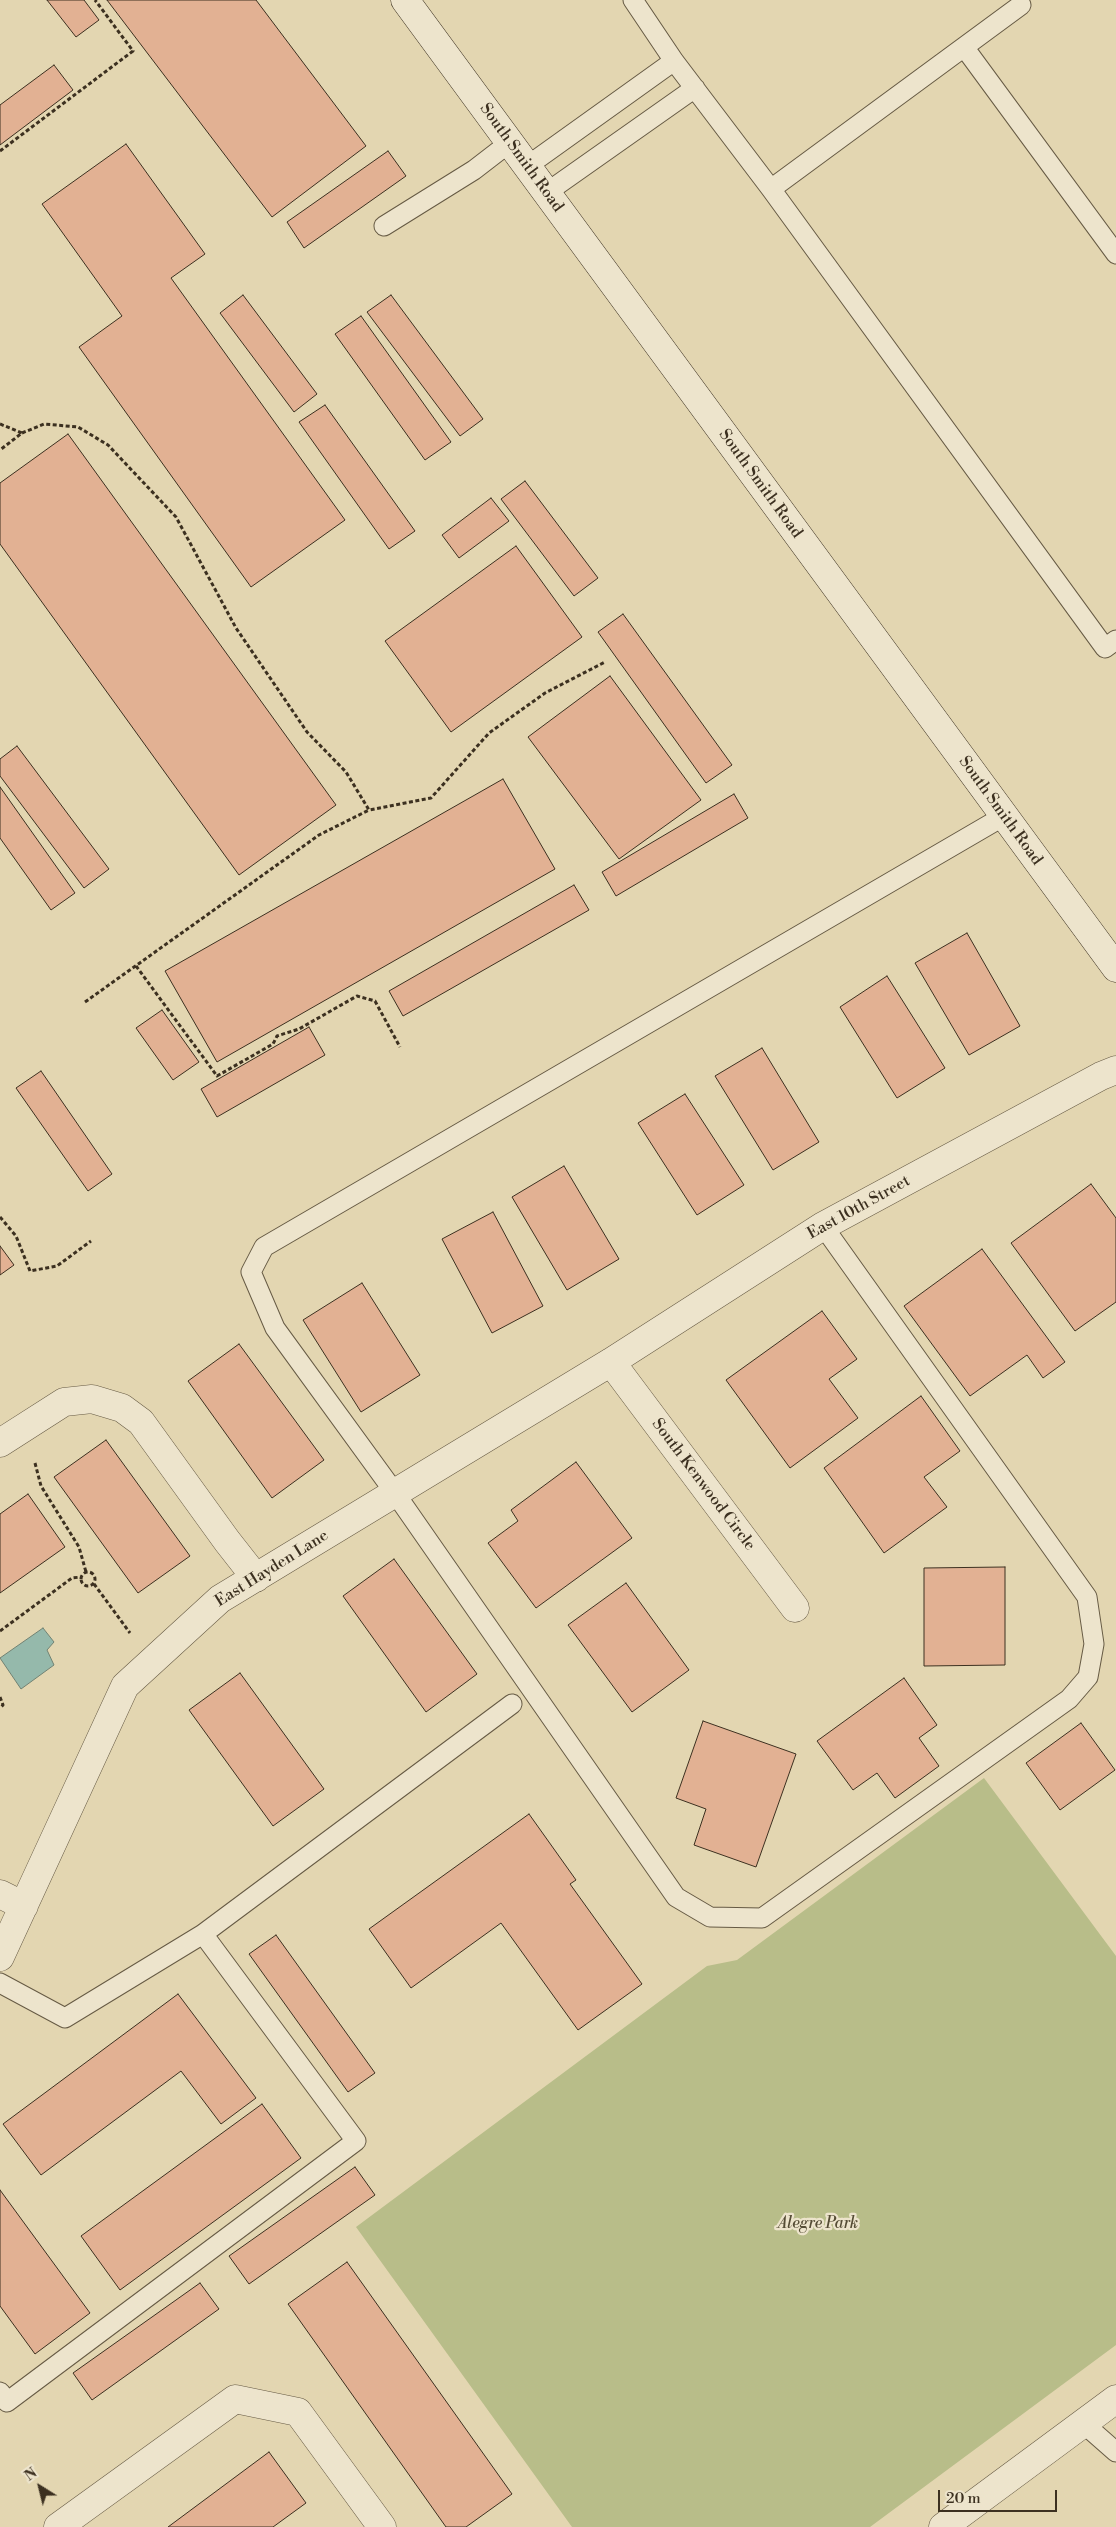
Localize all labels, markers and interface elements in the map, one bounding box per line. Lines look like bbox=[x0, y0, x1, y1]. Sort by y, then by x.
street label: South Smith Road bbox=[475, 100, 567, 216]
street label: South Smith Road bbox=[714, 426, 806, 542]
street label: South Smith Road bbox=[954, 753, 1046, 869]
street label: East 10th Street bbox=[804, 1172, 914, 1244]
street label: South Kenwood Circle bbox=[647, 1415, 759, 1555]
street label: East Hayden Lane bbox=[212, 1526, 332, 1612]
park label: Alegre Park bbox=[778, 2214, 858, 2234]
north arrow bbox=[15, 2462, 65, 2512]
text: N bbox=[21, 2464, 41, 2485]
scale bar bbox=[941, 2480, 1060, 2512]
text: 20 m bbox=[946, 2489, 981, 2508]

